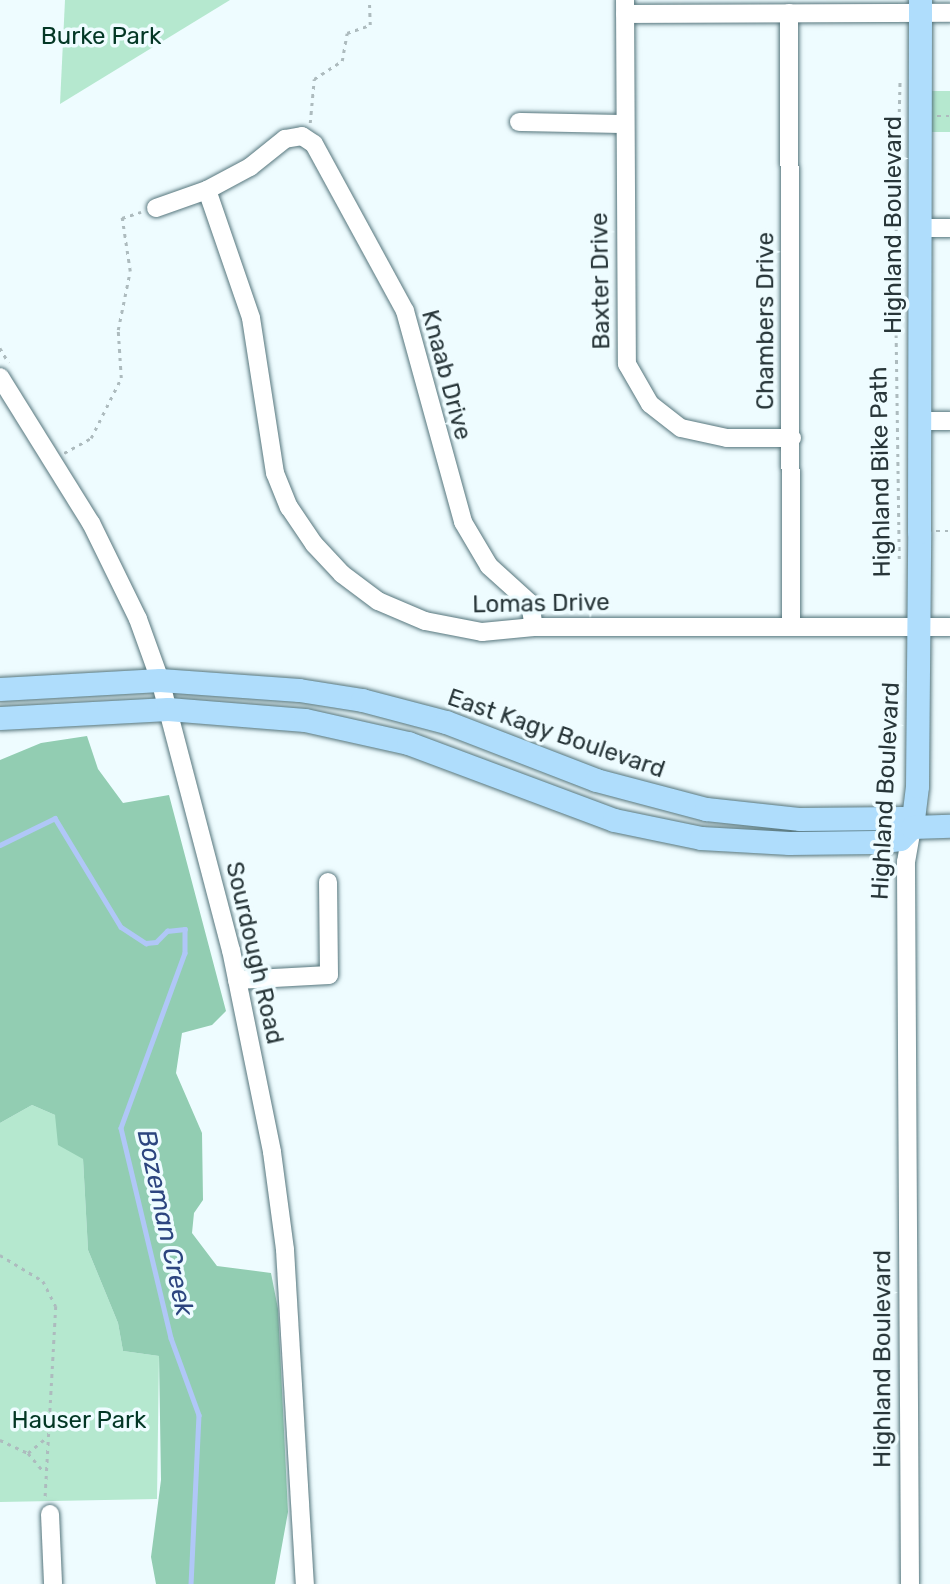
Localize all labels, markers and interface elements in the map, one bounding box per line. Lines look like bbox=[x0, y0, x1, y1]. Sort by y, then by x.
park label: Burke Park bbox=[41, 23, 161, 51]
street label: Highland Boulevard bbox=[880, 116, 908, 334]
street label: Baxter Drive bbox=[585, 212, 617, 350]
street label: Chambers Drive bbox=[752, 232, 780, 410]
street label: Knaab Drive bbox=[415, 307, 477, 443]
street label: Highland Bike Path bbox=[865, 366, 897, 578]
street label: Lomas Drive bbox=[472, 588, 610, 620]
street label: Highland Boulevard bbox=[866, 681, 906, 901]
street label: East Kagy Boulevard bbox=[443, 683, 669, 785]
street label: Sourdough Road bbox=[219, 859, 289, 1047]
water label: Bozeman Creek bbox=[130, 1127, 200, 1319]
street label: Highland Boulevard bbox=[869, 1250, 897, 1468]
park label: Hauser Park bbox=[11, 1407, 147, 1435]

